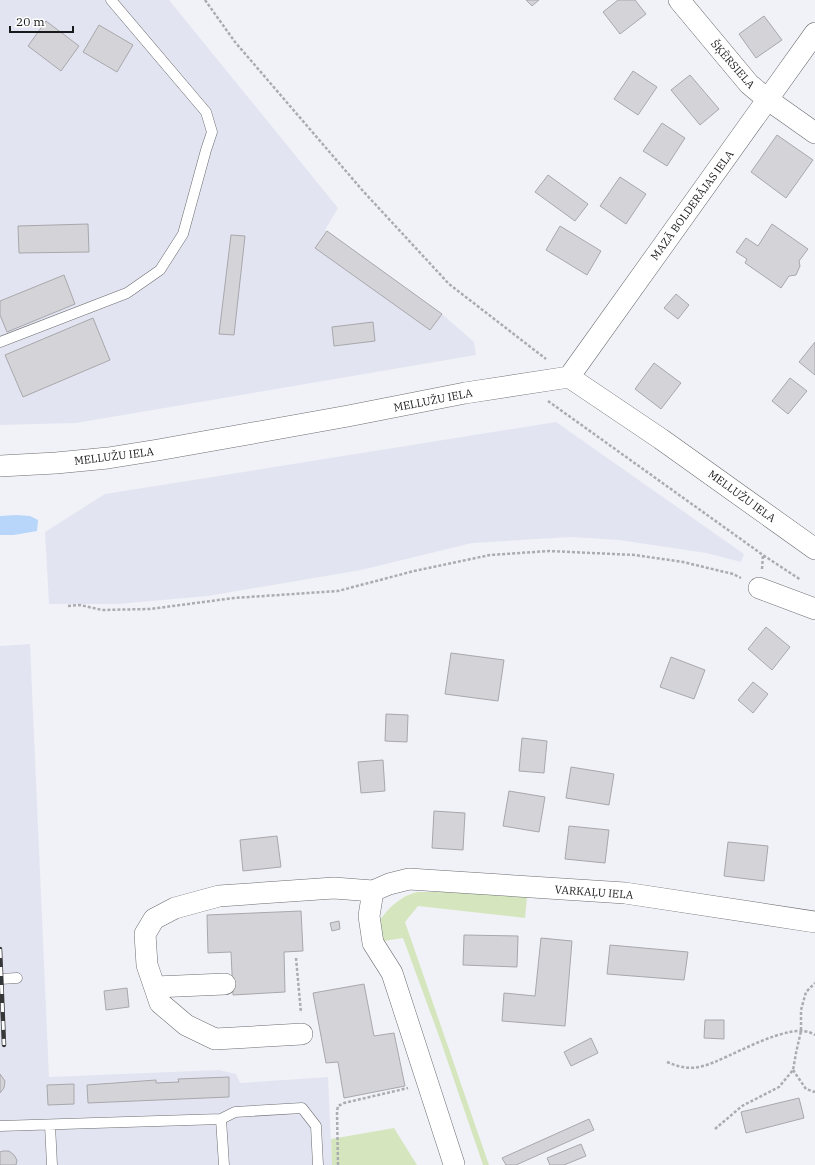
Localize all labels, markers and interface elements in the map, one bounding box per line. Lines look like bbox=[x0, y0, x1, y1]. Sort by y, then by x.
scale bar bbox=[10, 8, 73, 34]
text: 20 m bbox=[16, 14, 45, 29]
street label: ŠĶĒRSIELA bbox=[707, 37, 758, 92]
street label: MAZĀ BOLDERĀJAS IELA bbox=[647, 147, 737, 263]
street label: MELLUŽU IELA bbox=[392, 385, 474, 415]
street label: MELLUŽU IELA bbox=[73, 444, 155, 468]
street label: MELLUŽU IELA bbox=[705, 467, 779, 525]
street label: VARKAĻU IELA bbox=[554, 882, 634, 903]

